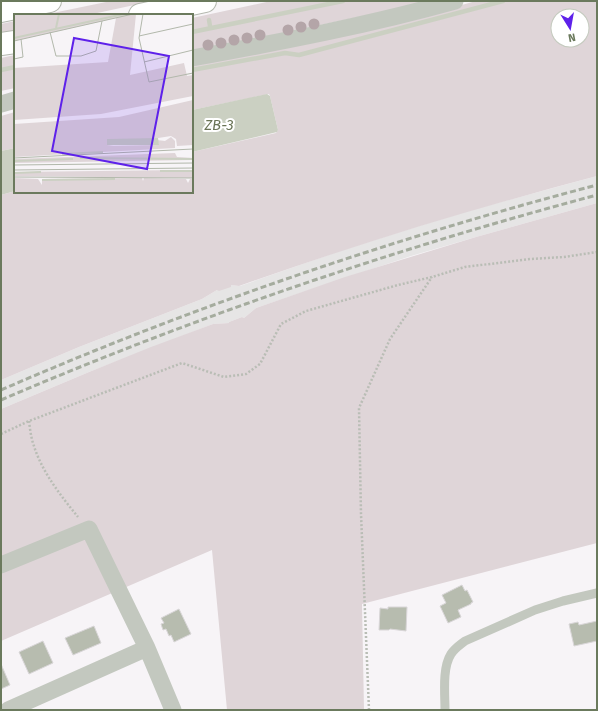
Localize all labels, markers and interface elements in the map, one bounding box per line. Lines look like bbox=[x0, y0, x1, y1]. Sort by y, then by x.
north arrow bbox=[550, 8, 590, 48]
inset map bbox=[14, 14, 193, 193]
text: N bbox=[567, 30, 577, 44]
water label: ZB-3 bbox=[203, 116, 234, 134]

